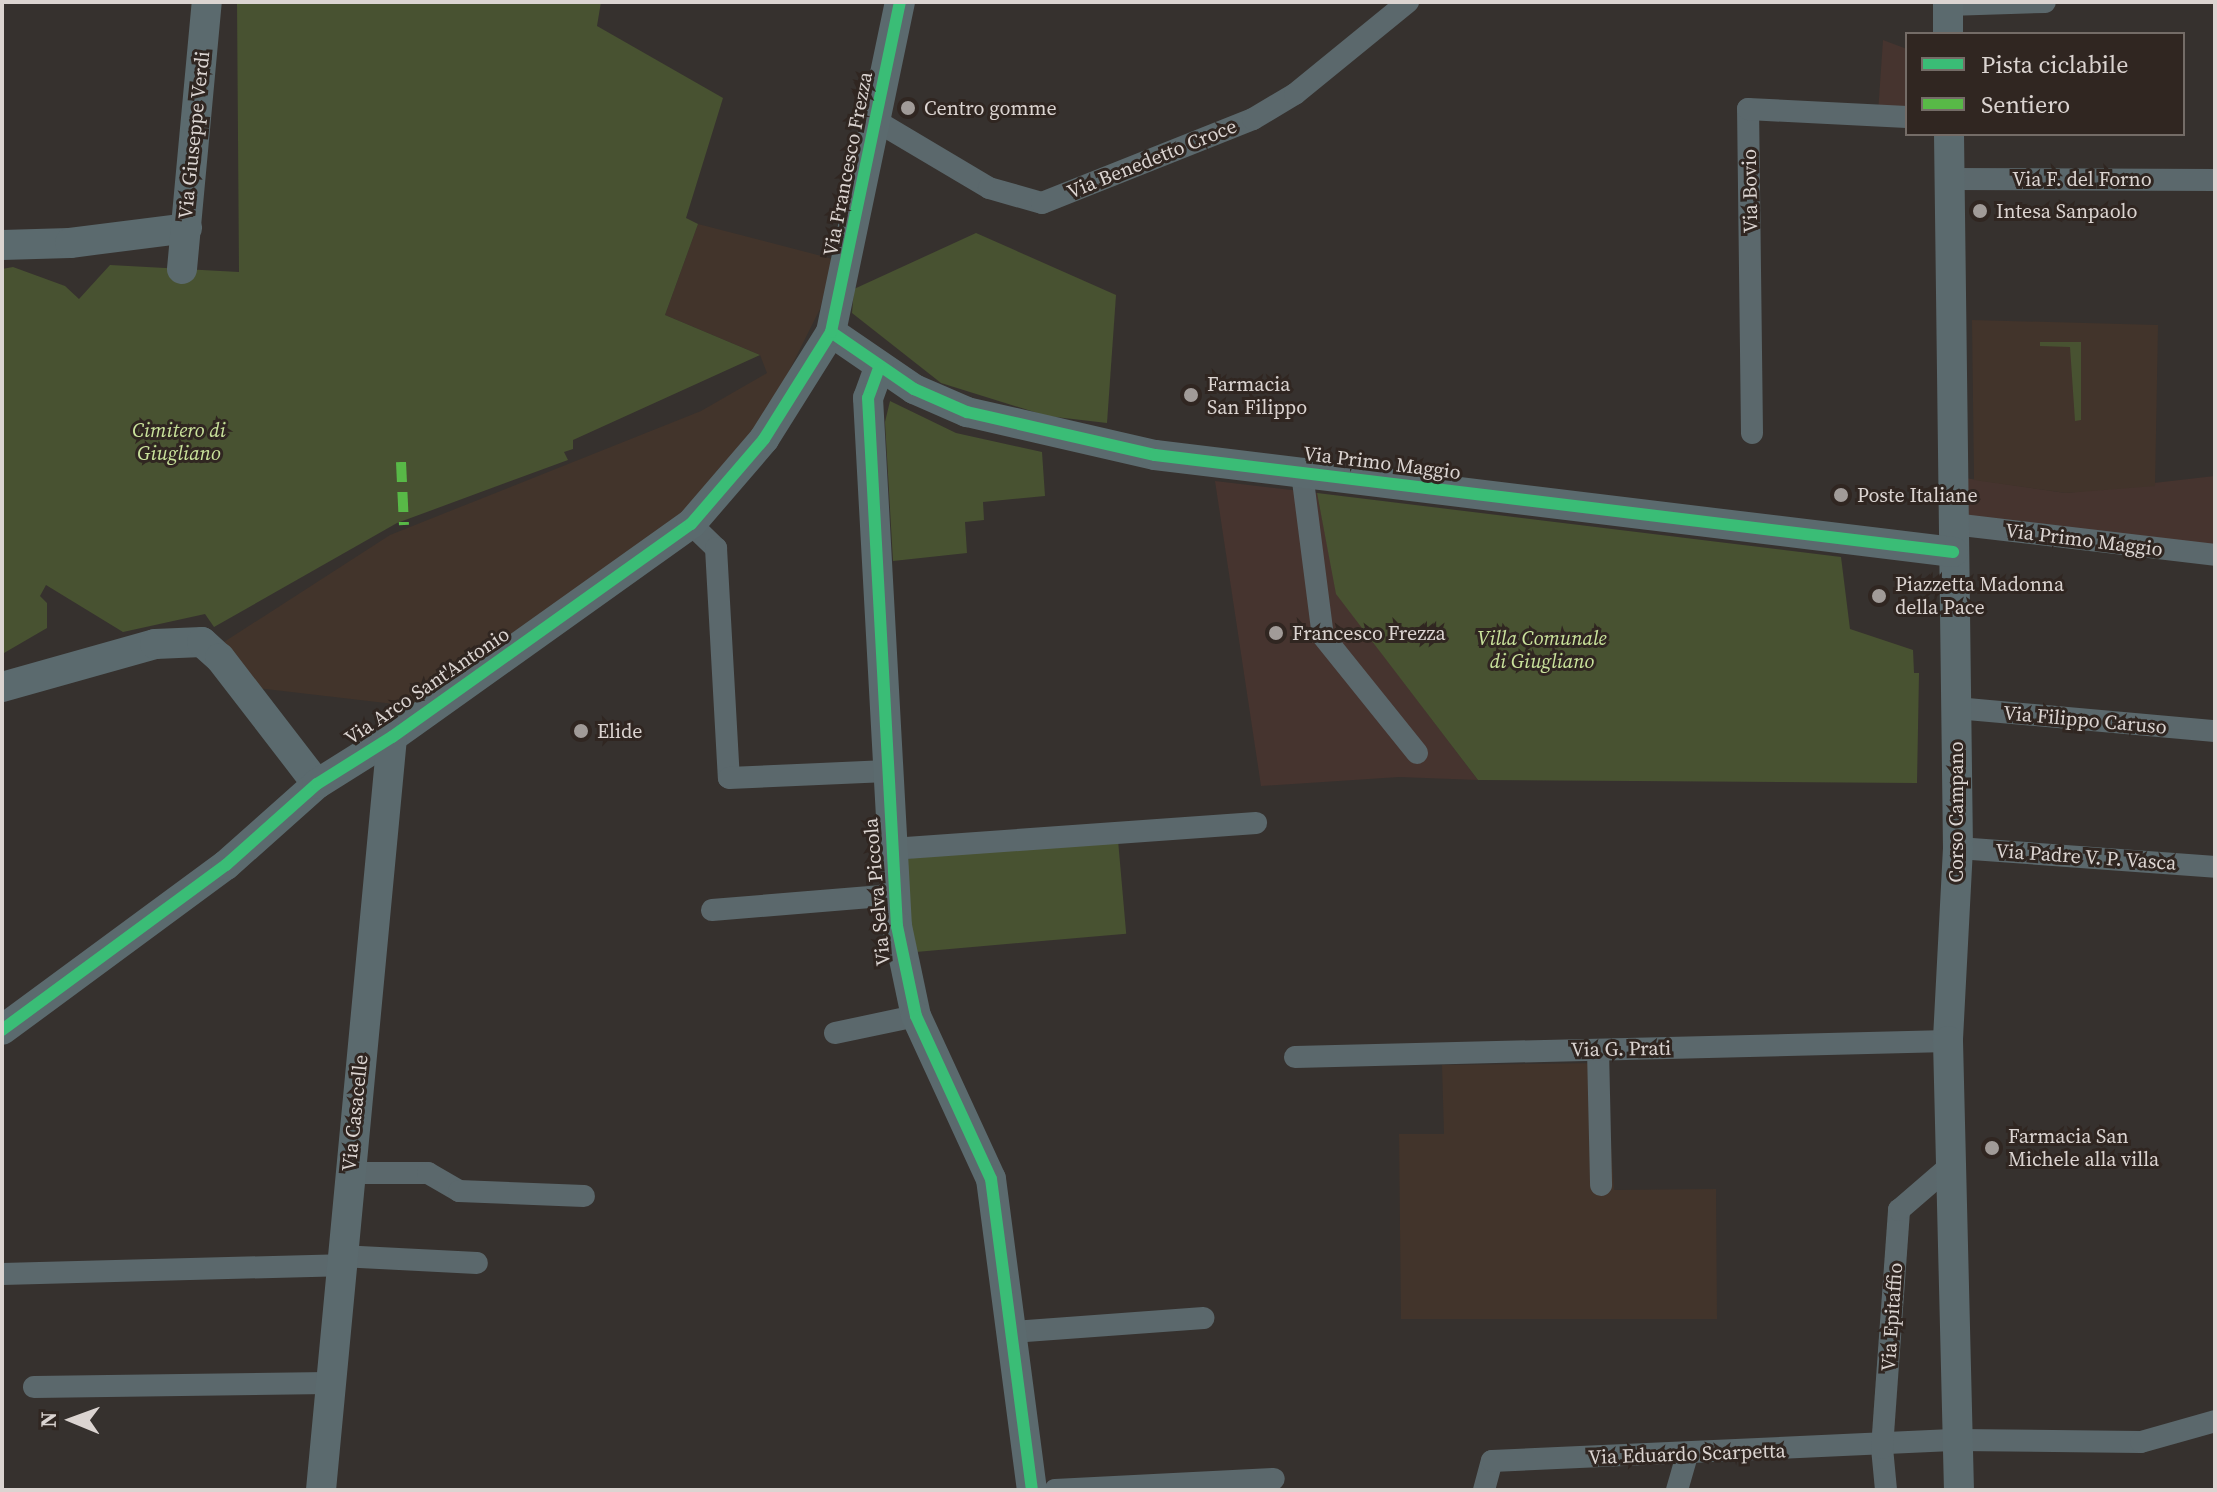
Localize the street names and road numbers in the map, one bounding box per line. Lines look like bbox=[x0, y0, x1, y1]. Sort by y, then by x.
street label: Via Giuseppe Verdi bbox=[173, 49, 215, 221]
street label: Via Francesco Frezza bbox=[818, 70, 878, 258]
street label: Via Benedetto Croce bbox=[1064, 114, 1240, 204]
street label: Via Bovio bbox=[1737, 149, 1763, 233]
street label: Via F. del Forno bbox=[2012, 167, 2152, 191]
street label: Via Primo Maggio bbox=[1302, 441, 1462, 485]
street label: Via Primo Maggio bbox=[2004, 518, 2164, 562]
street label: Via Arco Sant'Antonio bbox=[340, 622, 514, 750]
street label: Via Filippo Caruso bbox=[2002, 701, 2168, 739]
street label: Corso Campano bbox=[1944, 741, 1968, 883]
street label: Via Selva Piccola bbox=[859, 817, 895, 967]
street label: Via Padre V. P. Vasca bbox=[1994, 839, 2178, 875]
street label: Via G. Prati bbox=[1571, 1036, 1671, 1062]
street label: Via Casacelle bbox=[337, 1053, 373, 1173]
street label: Via Epitaffio bbox=[1876, 1262, 1908, 1372]
street label: Via Eduardo Scarpetta bbox=[1588, 1439, 1786, 1469]

